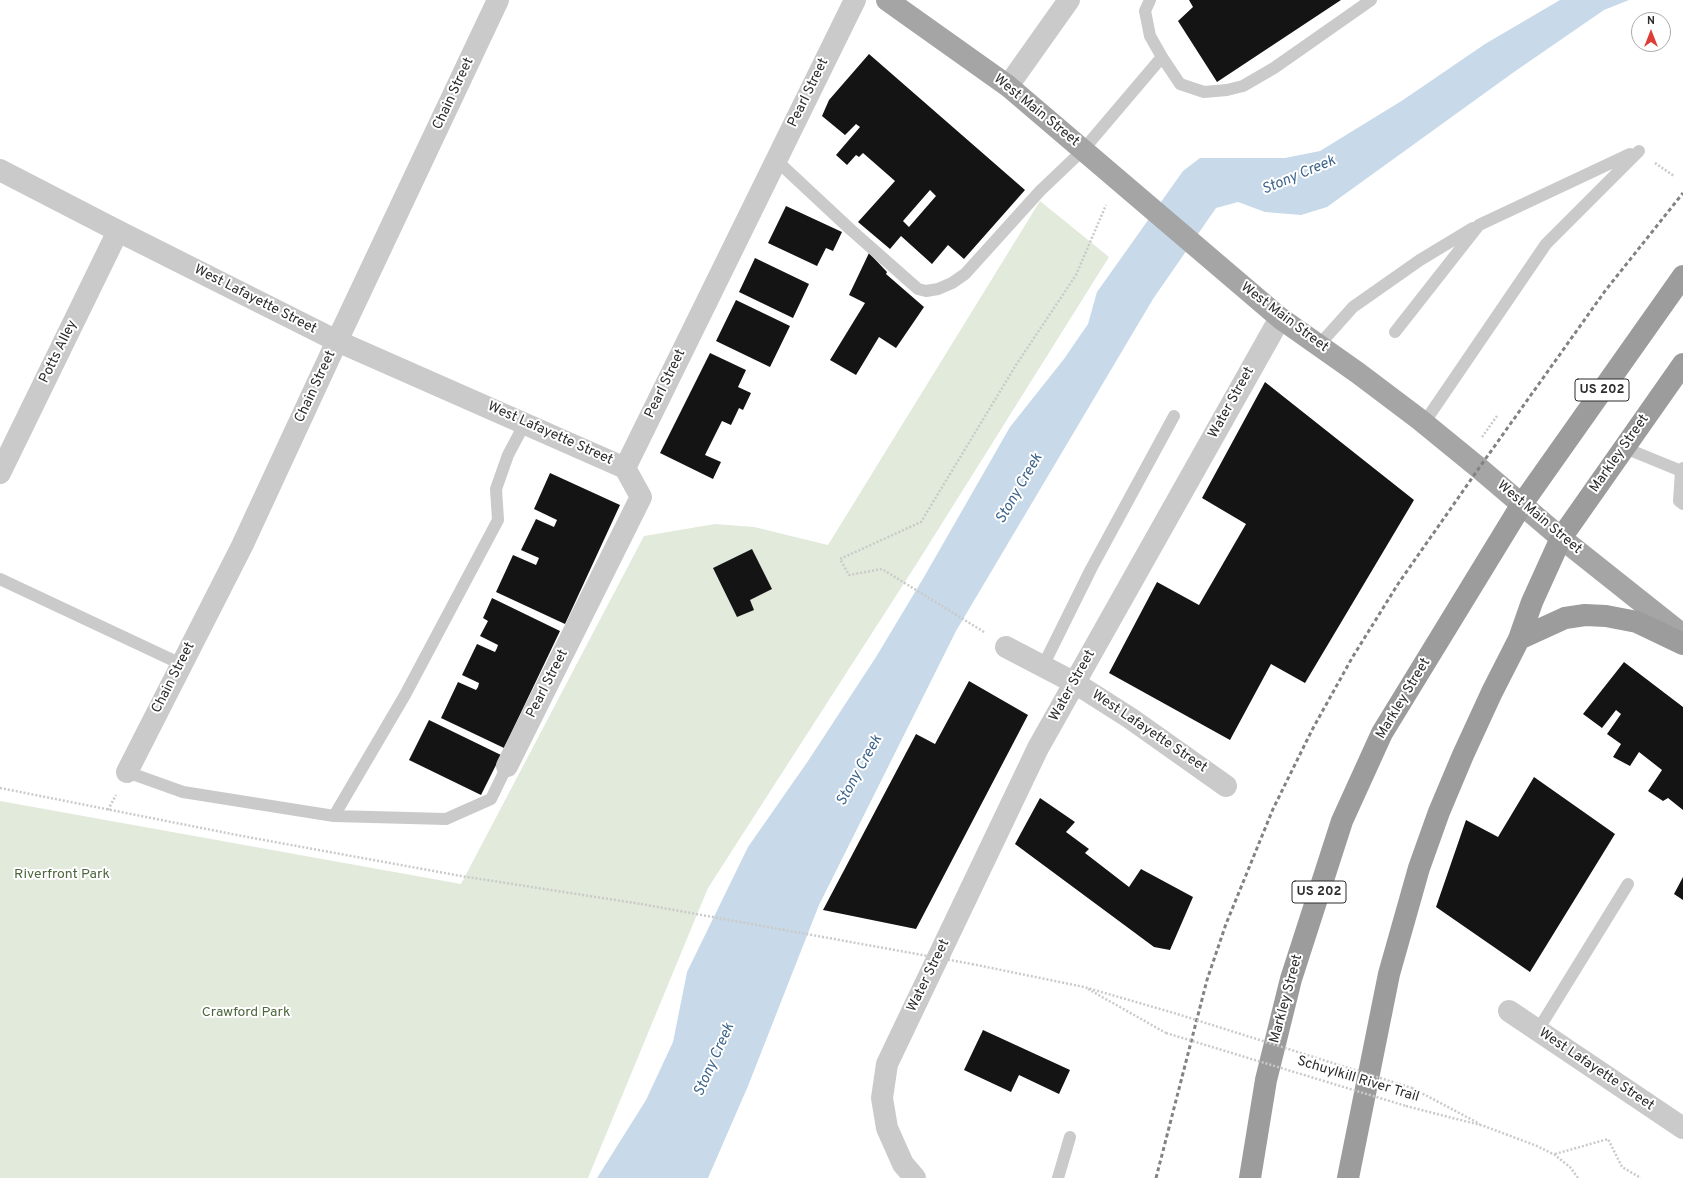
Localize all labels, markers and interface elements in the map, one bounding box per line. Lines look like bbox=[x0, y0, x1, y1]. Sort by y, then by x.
north arrow bbox=[1631, 12, 1671, 52]
text: N bbox=[1647, 14, 1655, 28]
street label: Chain Street bbox=[430, 55, 478, 133]
street label: Pearl Street bbox=[785, 56, 833, 130]
street label: West Main Street bbox=[990, 71, 1082, 151]
water label: Stony Creek bbox=[1260, 152, 1338, 200]
street label: West Lafayette Street bbox=[191, 262, 319, 338]
street label: West Main Street bbox=[1237, 280, 1331, 356]
street label: Potts Alley bbox=[37, 318, 81, 386]
street label: Pearl Street bbox=[642, 347, 690, 421]
street label: Chain Street bbox=[292, 348, 340, 426]
street label: Water Street bbox=[1206, 365, 1258, 441]
road number: US 202 bbox=[1575, 379, 1629, 401]
street label: West Lafayette Street bbox=[485, 399, 615, 469]
street label: Markley Street bbox=[1587, 412, 1653, 496]
water label: Stony Creek bbox=[993, 451, 1047, 527]
street label: West Main Street bbox=[1493, 478, 1585, 558]
street label: Chain Street bbox=[149, 640, 199, 716]
street label: Pearl Street bbox=[524, 647, 572, 721]
street label: Water Street bbox=[1047, 648, 1099, 724]
street label: Markley Street bbox=[1373, 656, 1435, 742]
street label: West Lafayette Street bbox=[1088, 687, 1210, 777]
water label: Stony Creek bbox=[833, 732, 887, 810]
park label: Riverfront Park bbox=[14, 867, 110, 883]
road number: US 202 bbox=[1292, 881, 1346, 903]
street label: Water Street bbox=[904, 937, 954, 1015]
street label: Markley Street bbox=[1267, 953, 1307, 1045]
park label: Crawford Park bbox=[202, 1005, 290, 1021]
water label: Stony Creek bbox=[691, 1021, 739, 1099]
street label: West Lafayette Street bbox=[1535, 1025, 1657, 1115]
street label: Schuylkill River Trail bbox=[1295, 1053, 1421, 1107]

